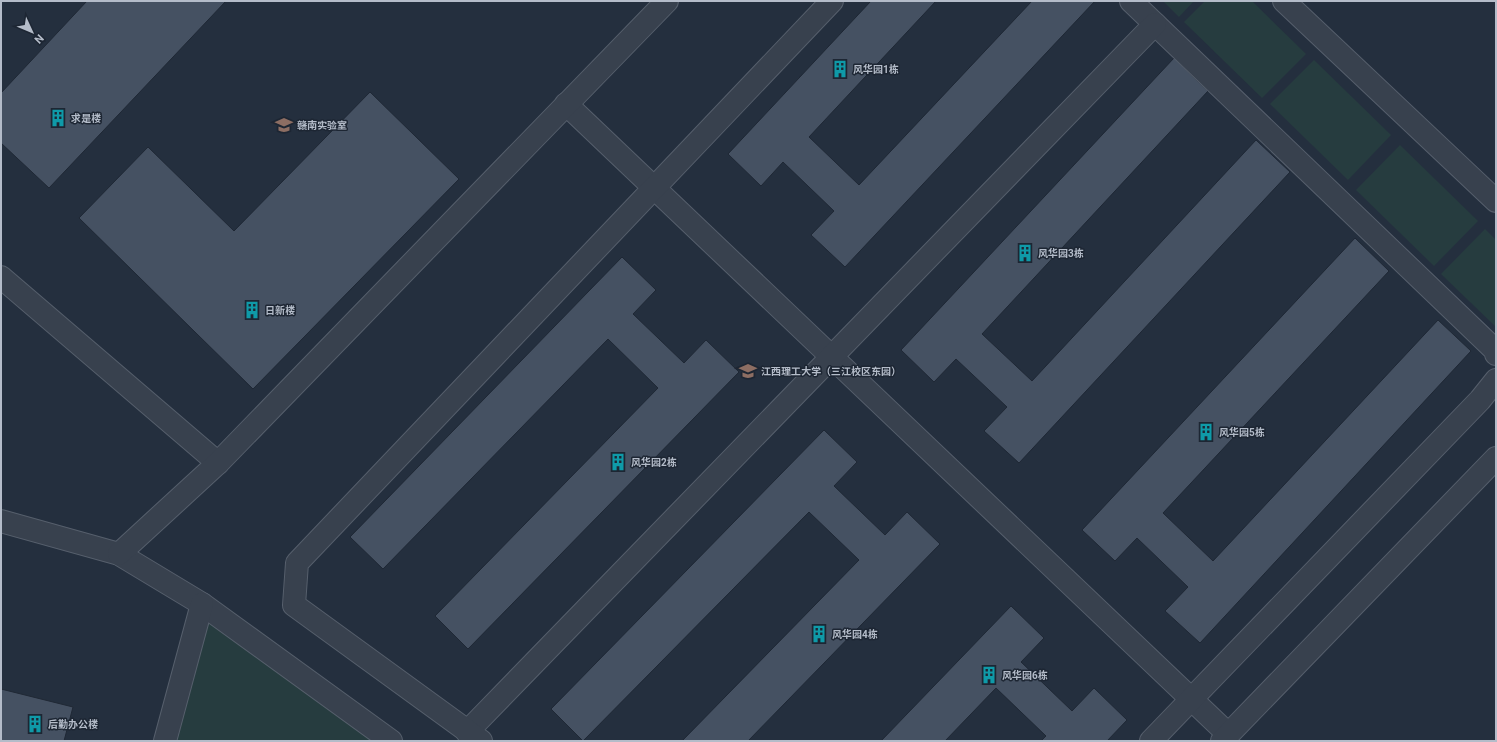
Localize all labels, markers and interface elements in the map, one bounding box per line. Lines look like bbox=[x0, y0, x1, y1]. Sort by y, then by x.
north arrow bbox=[12, 12, 52, 52]
text: N bbox=[31, 31, 46, 46]
building icon: 风华园1栋 bbox=[830, 59, 850, 79]
place label: 风华园1栋 bbox=[853, 63, 899, 75]
building icon: 求是楼 bbox=[48, 108, 68, 128]
place label: 求是楼 bbox=[71, 112, 101, 124]
school or university icon: 赣南实验室 bbox=[274, 115, 294, 135]
place label: 赣南实验室 bbox=[297, 120, 347, 131]
building icon: 风华园3栋 bbox=[1015, 243, 1035, 263]
place label: 风华园3栋 bbox=[1038, 247, 1084, 259]
building icon: 日新楼 bbox=[242, 300, 262, 320]
place label: 日新楼 bbox=[265, 305, 295, 316]
school or university icon: 江西理工大学（三江校区东园） bbox=[738, 361, 758, 381]
place label: 江西理工大学（三江校区东园） bbox=[761, 365, 901, 377]
building icon: 风华园5栋 bbox=[1196, 422, 1216, 442]
place label: 风华园5栋 bbox=[1219, 426, 1265, 438]
building icon: 风华园2栋 bbox=[608, 452, 628, 472]
place label: 风华园2栋 bbox=[631, 456, 677, 468]
building icon: 风华园4栋 bbox=[809, 624, 829, 644]
place label: 风华园4栋 bbox=[832, 628, 878, 640]
building icon: 风华园6栋 bbox=[979, 665, 999, 685]
place label: 风华园6栋 bbox=[1002, 669, 1048, 681]
building icon: 后勤办公楼 bbox=[25, 714, 45, 734]
place label: 后勤办公楼 bbox=[48, 719, 98, 730]

